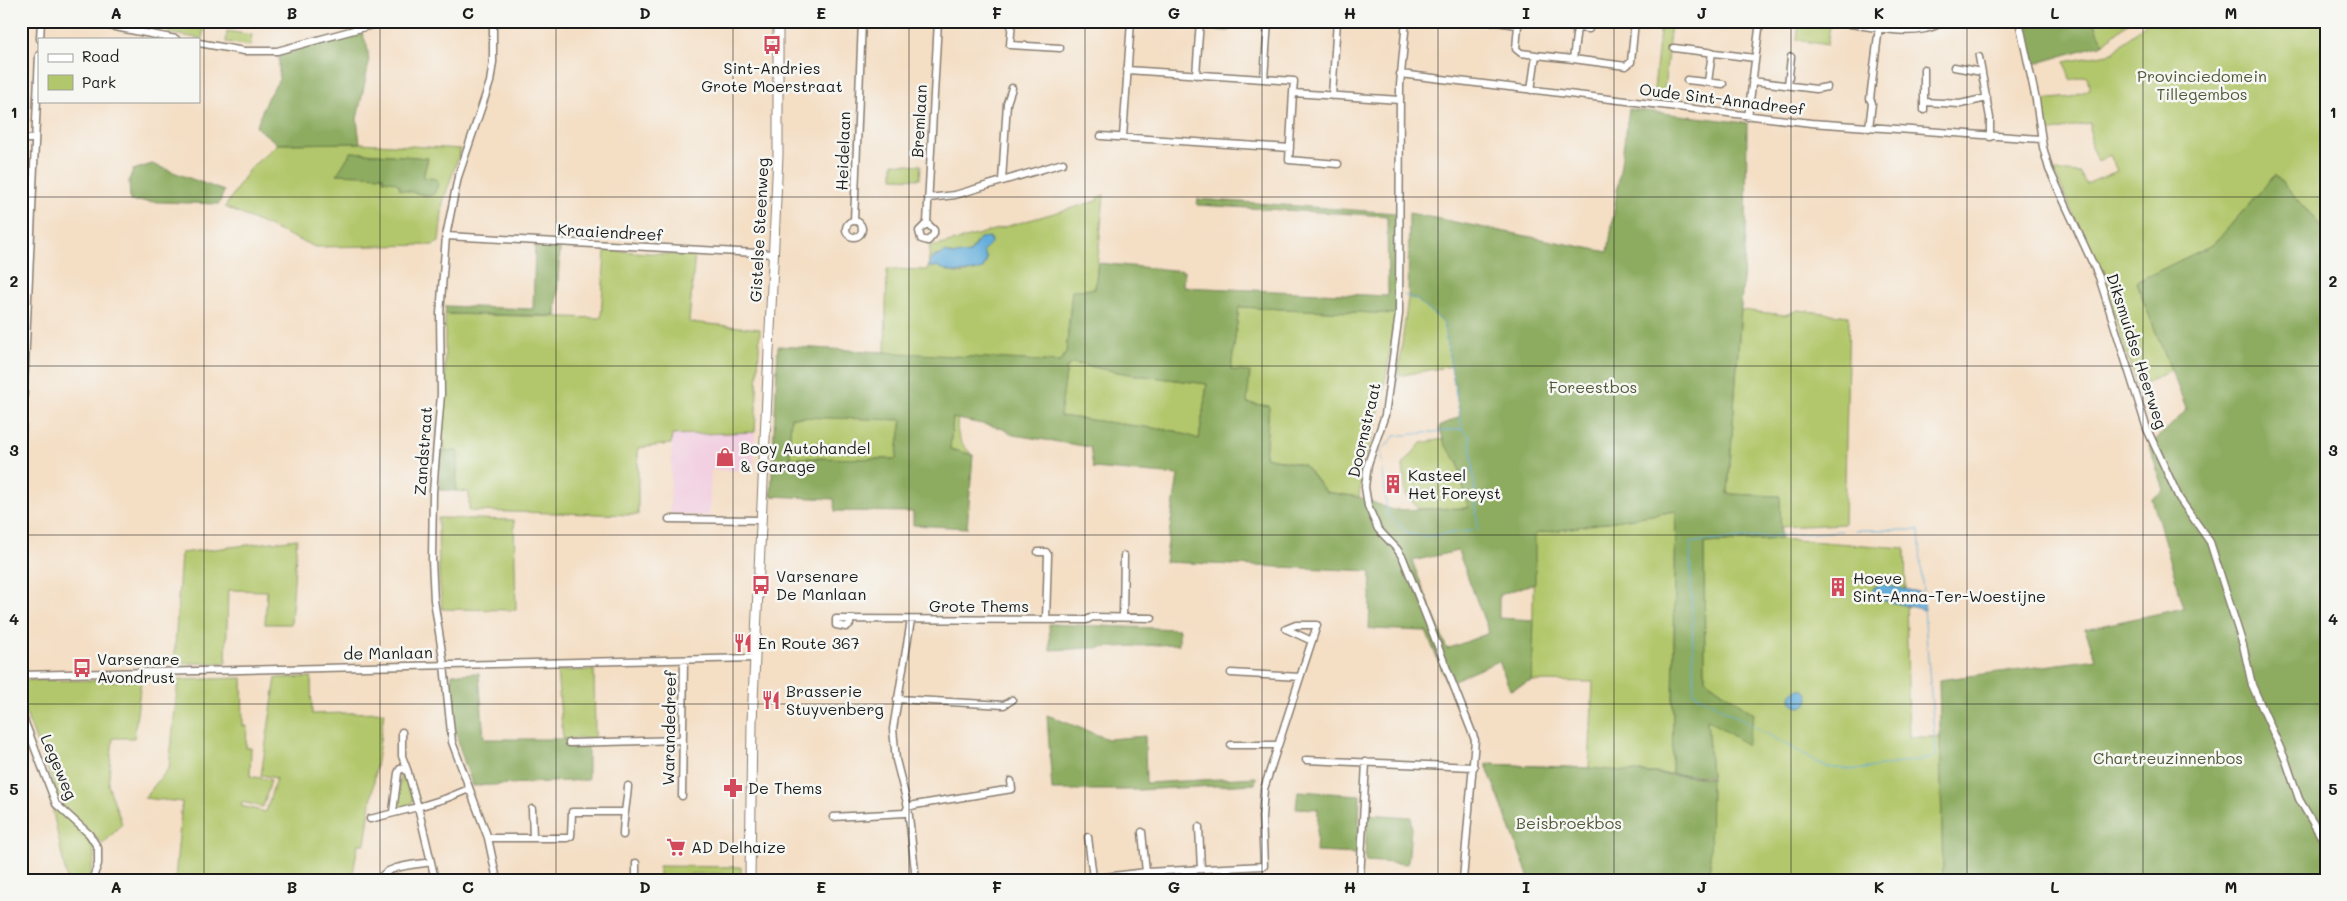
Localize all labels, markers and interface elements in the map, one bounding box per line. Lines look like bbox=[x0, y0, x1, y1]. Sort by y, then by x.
text: A bbox=[110, 2, 122, 23]
text: B bbox=[287, 2, 297, 23]
text: C bbox=[462, 2, 474, 23]
text: D bbox=[639, 2, 651, 23]
text: E bbox=[816, 2, 826, 23]
text: F bbox=[992, 2, 1002, 23]
text: G bbox=[1168, 2, 1180, 23]
text: H bbox=[1344, 2, 1356, 23]
text: I bbox=[1522, 2, 1530, 23]
text: J bbox=[1697, 2, 1707, 23]
text: K bbox=[1874, 2, 1884, 23]
text: L bbox=[2050, 2, 2060, 23]
text: M bbox=[2225, 2, 2237, 23]
bus stop icon: Sint-Andries Grote Moerstraat bbox=[761, 34, 783, 56]
legend bbox=[38, 38, 200, 102]
text: Road bbox=[82, 46, 119, 66]
place label: Sint-Andries Grote Moerstraat bbox=[701, 57, 843, 96]
park label: Provinciedomein Tillegembos bbox=[2137, 65, 2267, 104]
text: Park bbox=[82, 72, 116, 92]
street label: Oude Sint-Annadreef bbox=[1638, 78, 1807, 119]
street label: Bremlaan bbox=[906, 84, 931, 158]
text: 1 bbox=[10, 101, 18, 122]
text: 1 bbox=[2329, 101, 2337, 122]
street label: Heidelaan bbox=[831, 111, 854, 191]
street label: Gistelse Steenweg bbox=[744, 157, 773, 303]
street label: Kraaiendreef bbox=[557, 218, 664, 245]
text: 2 bbox=[10, 270, 19, 291]
street label: Diksmuidse Heerweg bbox=[2102, 270, 2173, 431]
text: 2 bbox=[2329, 270, 2338, 291]
park label: Foreestbos bbox=[1549, 376, 1637, 397]
street label: Doornstraat bbox=[1342, 380, 1385, 479]
street label: Zandstraat bbox=[409, 406, 436, 496]
place label: Booy Autohandel & Garage bbox=[740, 437, 871, 476]
text: 3 bbox=[9, 439, 19, 460]
text: 3 bbox=[2328, 439, 2338, 460]
shop icon: Booy Autohandel & Garage bbox=[714, 446, 736, 468]
place label: Kasteel Het Foreyst bbox=[1408, 464, 1501, 503]
building icon: Kasteel Het Foreyst bbox=[1382, 473, 1404, 495]
place label: Varsenare De Manlaan bbox=[776, 565, 866, 604]
place label: Hoeve Sint-Anna-Ter-Woestijne bbox=[1853, 567, 2046, 606]
bus stop icon: Varsenare De Manlaan bbox=[750, 574, 772, 596]
building icon: Hoeve Sint-Anna-Ter-Woestijne bbox=[1827, 576, 1849, 598]
street label: Grote Thems bbox=[929, 595, 1029, 616]
text: 4 bbox=[9, 608, 19, 629]
text: 4 bbox=[2328, 608, 2338, 629]
restaurant icon: En Route 367 bbox=[732, 632, 754, 654]
place label: En Route 367 bbox=[758, 632, 860, 653]
street label: de Manlaan bbox=[343, 641, 433, 664]
place label: Varsenare Avondrust bbox=[97, 648, 180, 687]
bus stop icon: Varsenare Avondrust bbox=[71, 657, 93, 679]
street label: Warandedreef bbox=[657, 669, 680, 786]
place label: Brasserie Stuyvenberg bbox=[786, 680, 884, 719]
restaurant icon: Brasserie Stuyvenberg bbox=[760, 689, 782, 711]
street label: Legeweg bbox=[36, 731, 83, 803]
park label: Chartreuzinnenbos bbox=[2093, 747, 2243, 768]
pharmacy icon: De Thems bbox=[722, 777, 744, 799]
place label: De Thems bbox=[748, 777, 822, 798]
text: 5 bbox=[9, 778, 19, 799]
text: 5 bbox=[2328, 778, 2338, 799]
park label: Beisbroekbos bbox=[1516, 812, 1622, 833]
supermarket icon: AD Delhaize bbox=[665, 836, 687, 858]
place label: AD Delhaize bbox=[691, 836, 786, 857]
text: A bbox=[110, 876, 122, 897]
text: B bbox=[287, 876, 297, 897]
text: C bbox=[462, 876, 474, 897]
text: D bbox=[639, 876, 651, 897]
text: E bbox=[816, 876, 826, 897]
text: F bbox=[992, 876, 1002, 897]
text: G bbox=[1168, 876, 1180, 897]
text: H bbox=[1344, 876, 1356, 897]
text: I bbox=[1522, 876, 1530, 897]
text: J bbox=[1697, 876, 1707, 897]
text: K bbox=[1874, 876, 1884, 897]
text: L bbox=[2050, 876, 2060, 897]
text: M bbox=[2225, 876, 2237, 897]

